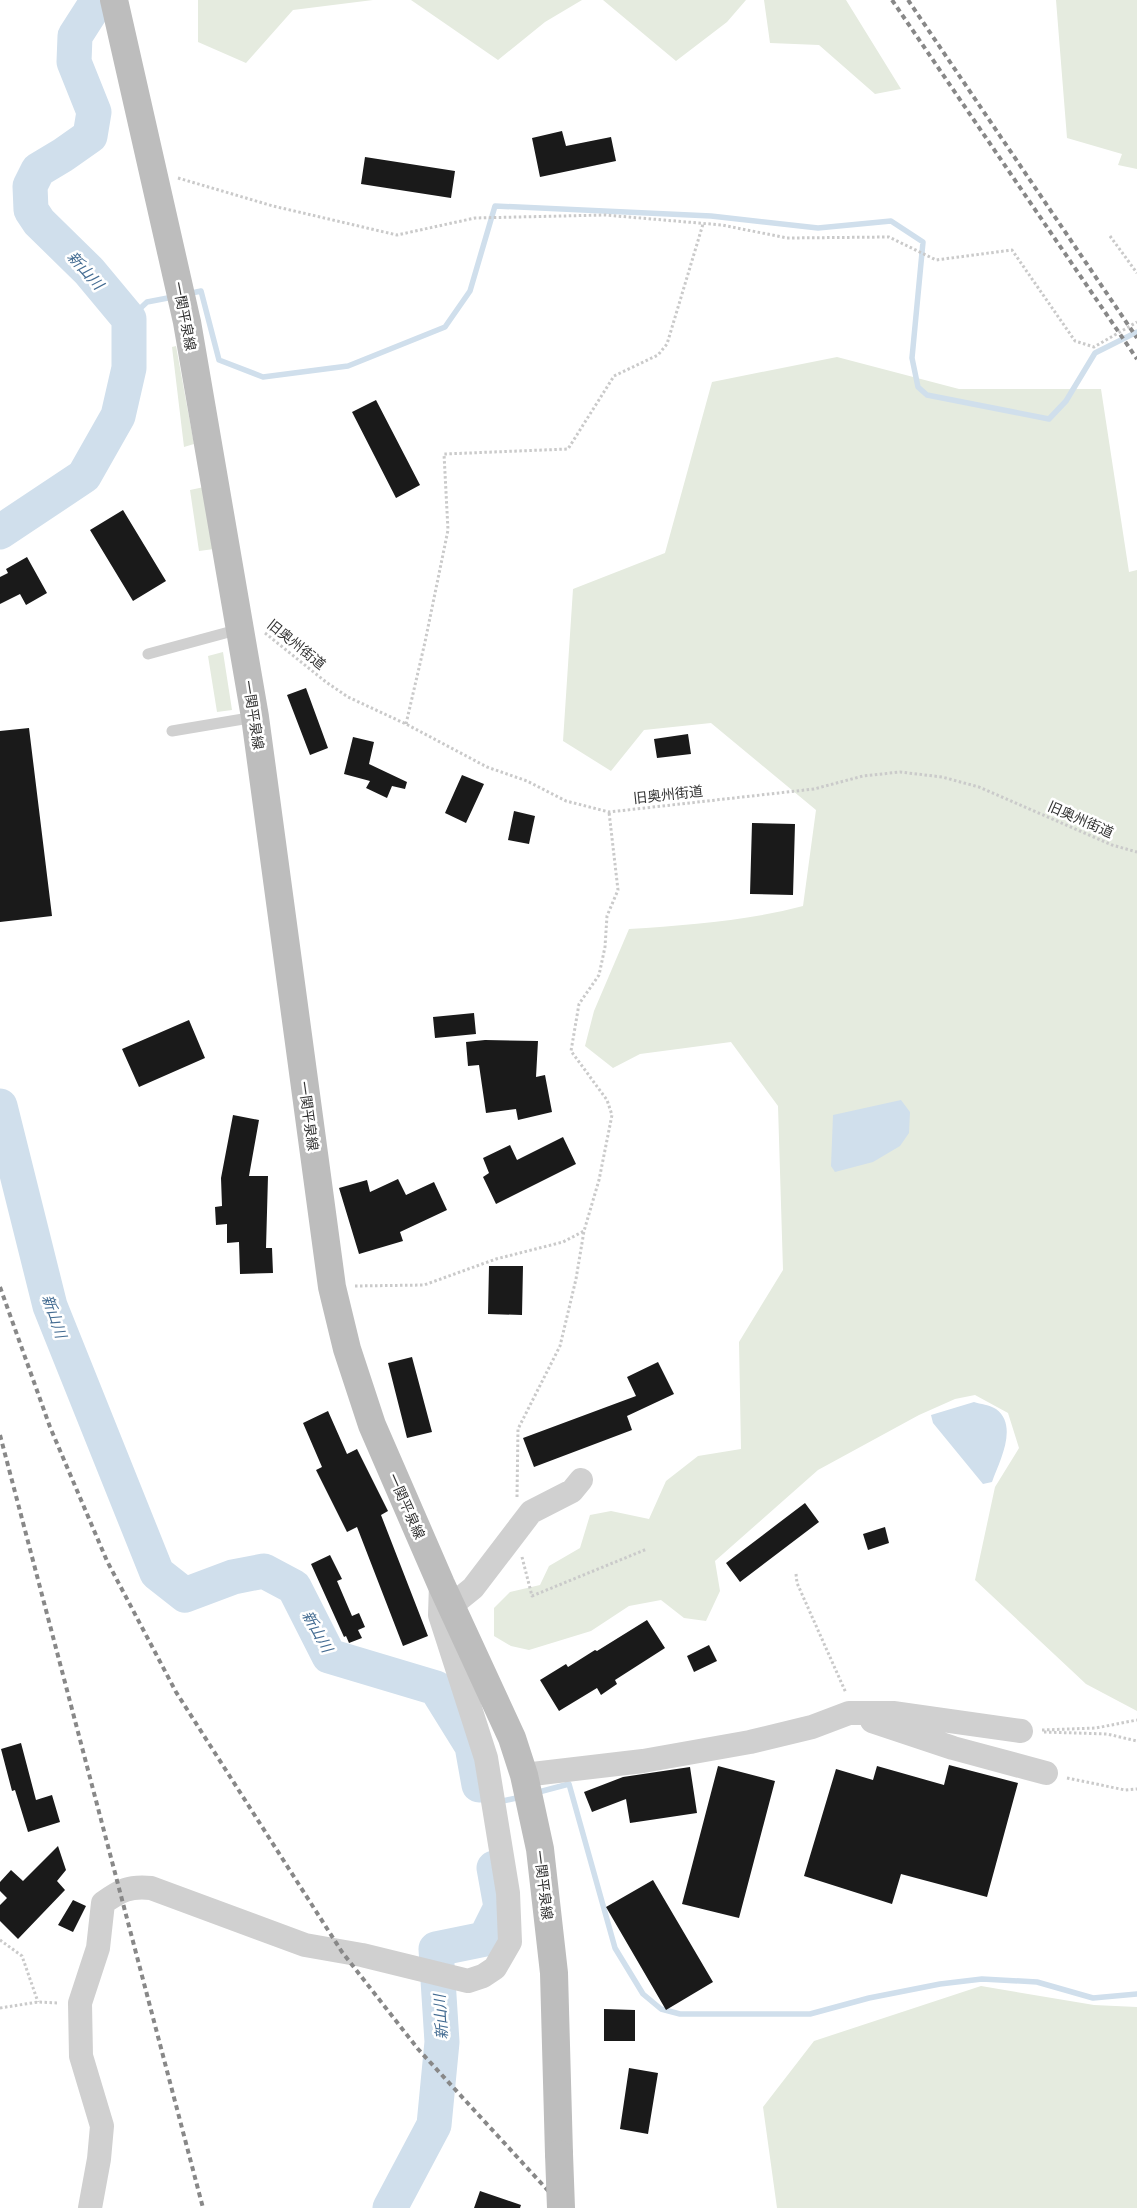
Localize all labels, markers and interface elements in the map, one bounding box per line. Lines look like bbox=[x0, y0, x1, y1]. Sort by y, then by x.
water label: 新山川 bbox=[64, 247, 109, 294]
street label: 一関平泉線 bbox=[170, 280, 200, 352]
street label: 旧奥州街道 bbox=[264, 615, 330, 673]
street label: 一関平泉線 bbox=[240, 679, 268, 751]
street label: 旧奥州街道 bbox=[632, 782, 704, 806]
street label: 旧奥州街道 bbox=[1046, 797, 1116, 841]
street label: 一関平泉線 bbox=[296, 1080, 322, 1152]
water label: 新山川 bbox=[39, 1292, 71, 1342]
street label: 一関平泉線 bbox=[385, 1471, 429, 1541]
water label: 新山川 bbox=[299, 1607, 338, 1657]
street label: 一関平泉線 bbox=[531, 1849, 557, 1921]
water label: 新山川 bbox=[430, 1992, 450, 2040]

